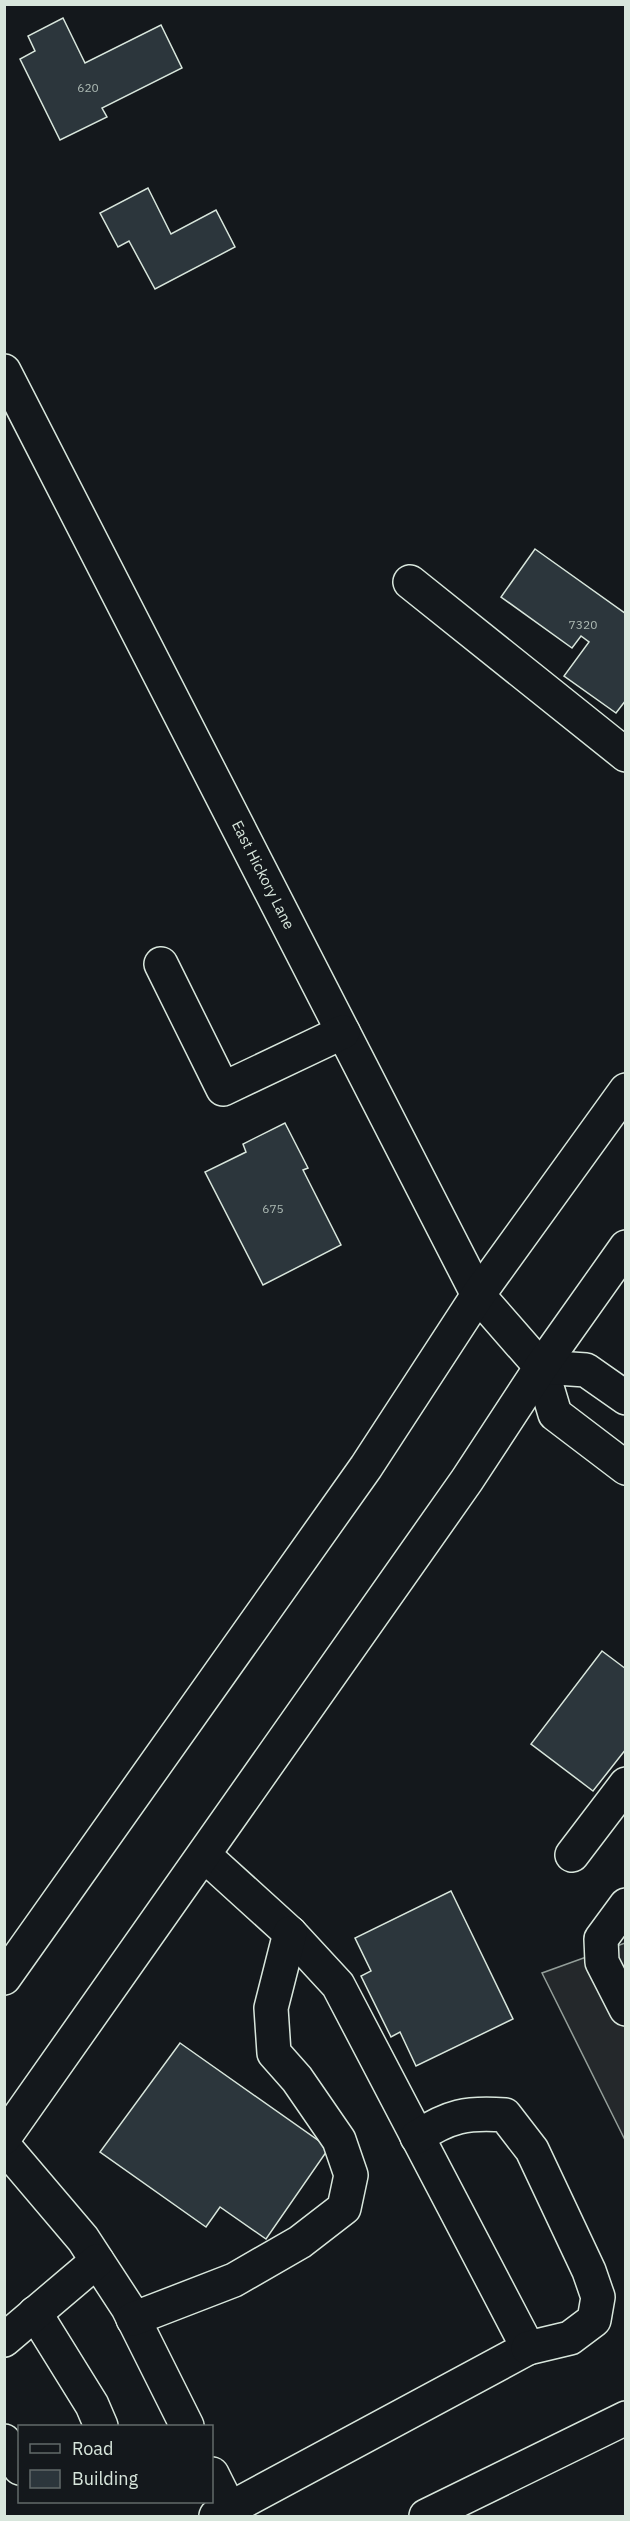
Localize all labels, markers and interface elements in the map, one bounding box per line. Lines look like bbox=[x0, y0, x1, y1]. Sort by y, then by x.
house number: 620 bbox=[77, 80, 99, 95]
house number: 7320 bbox=[569, 617, 597, 632]
street label: East Hickory Lane bbox=[228, 817, 299, 932]
house number: 675 bbox=[262, 1201, 284, 1216]
legend bbox=[18, 2425, 213, 2503]
text: Road bbox=[72, 2437, 113, 2460]
text: Building bbox=[72, 2467, 139, 2490]

